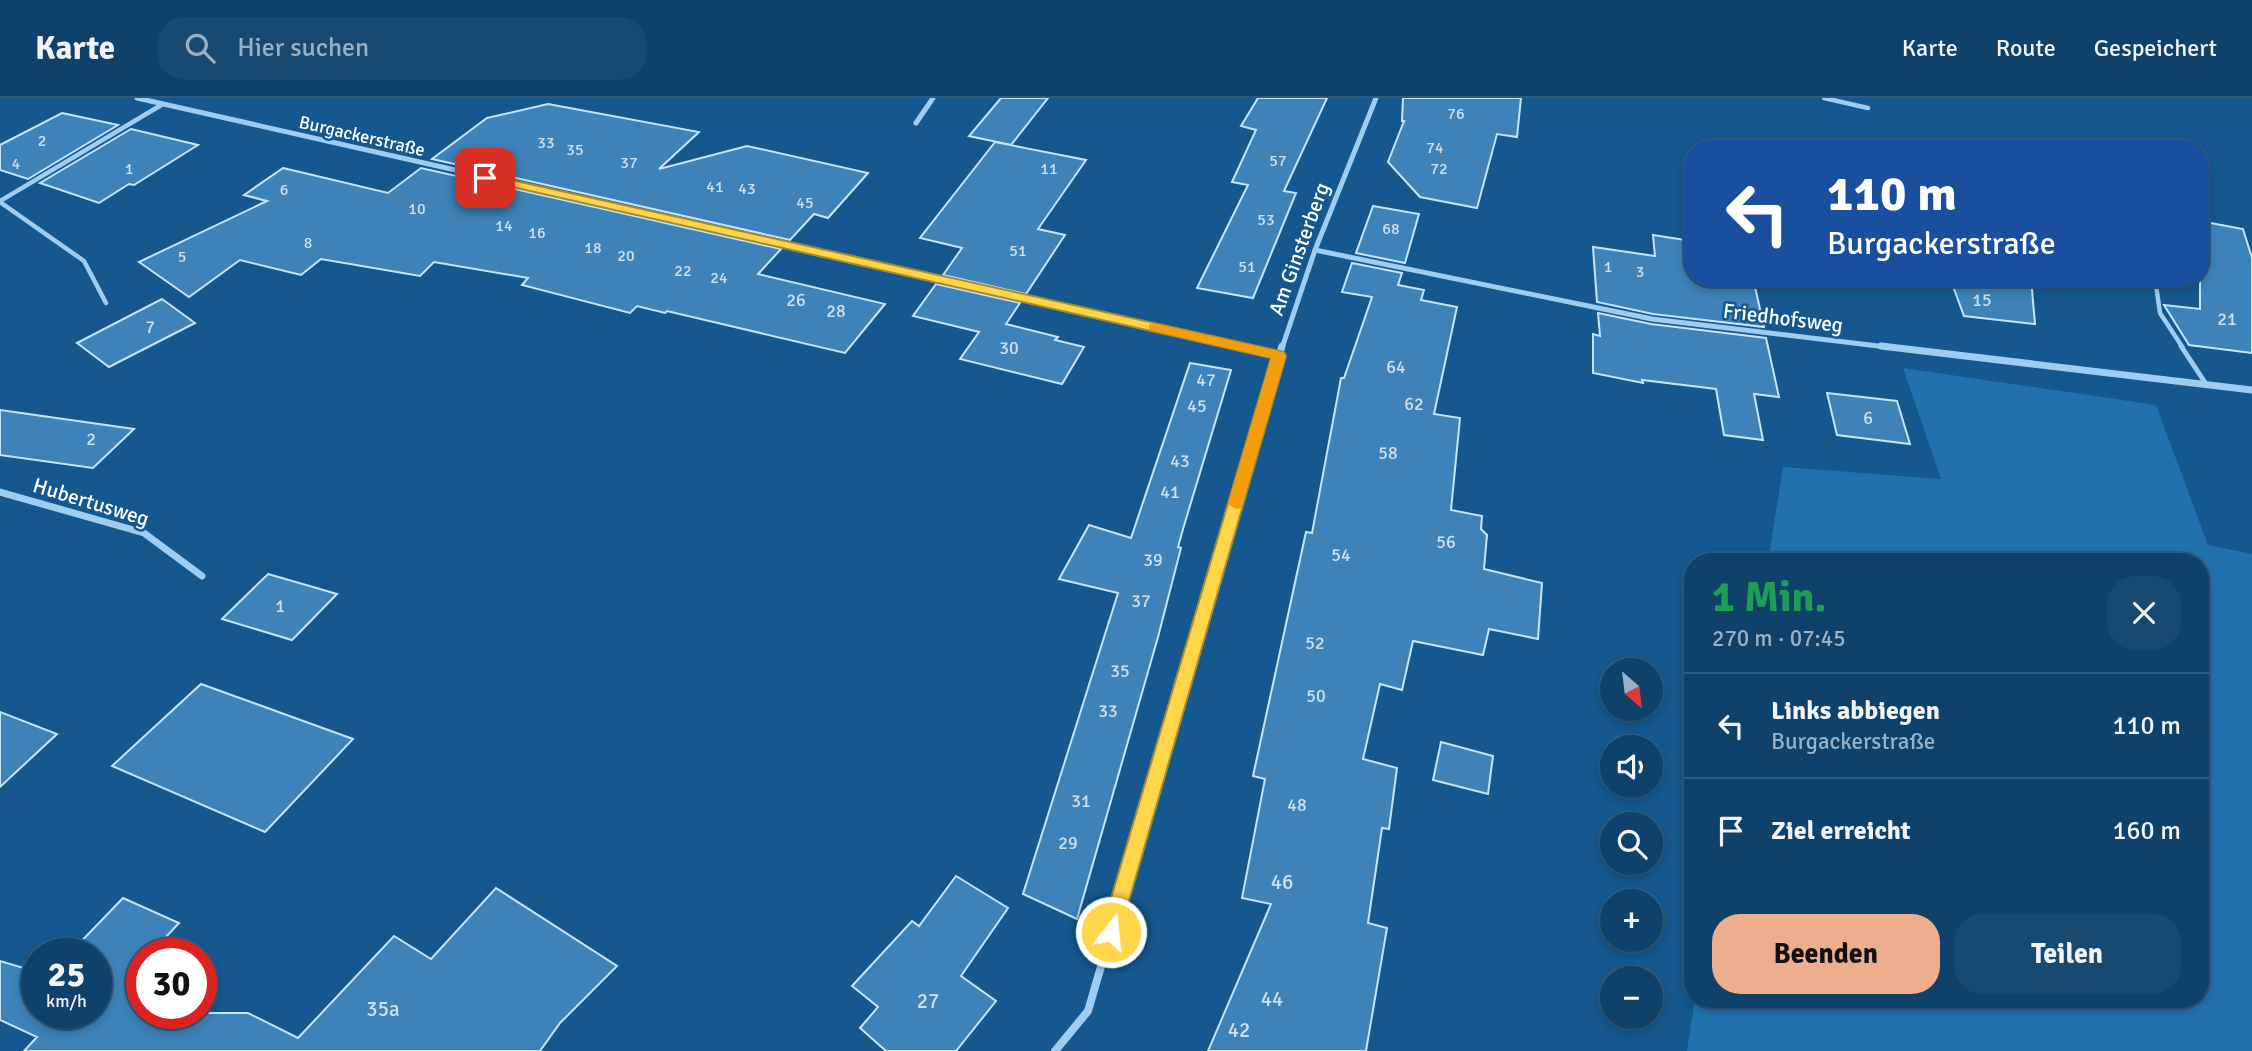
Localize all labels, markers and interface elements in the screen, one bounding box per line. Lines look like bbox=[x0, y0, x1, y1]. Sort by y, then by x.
search box bbox=[157, 17, 647, 80]
text: Karte bbox=[35, 28, 115, 69]
icon: search bbox=[181, 29, 219, 67]
text: Hier suchen bbox=[237, 32, 369, 64]
text: Karte bbox=[1902, 33, 1958, 63]
text: Route bbox=[1996, 33, 2056, 63]
text: Gespeichert bbox=[2094, 33, 2217, 63]
house number: 76 bbox=[1447, 104, 1465, 124]
street label: Burgackerstraße bbox=[297, 111, 427, 161]
house number: 2 bbox=[38, 131, 46, 151]
house number: 33 bbox=[537, 133, 555, 153]
house number: 74 bbox=[1426, 138, 1444, 158]
house number: 35 bbox=[566, 140, 584, 160]
pin bbox=[455, 148, 515, 208]
house number: 57 bbox=[1269, 151, 1287, 171]
house number: 37 bbox=[620, 153, 638, 173]
house number: 4 bbox=[12, 154, 21, 174]
house number: 1 bbox=[125, 159, 133, 179]
icon: arrive bbox=[466, 159, 504, 197]
house number: 11 bbox=[1040, 159, 1058, 179]
house number: 72 bbox=[1430, 159, 1448, 179]
text: 110 m bbox=[1827, 164, 1957, 224]
icon: left bbox=[1712, 168, 1803, 259]
house number: 41 bbox=[706, 177, 724, 197]
house number: 43 bbox=[738, 179, 756, 199]
street label: Am Ginsterberg bbox=[1263, 179, 1335, 319]
house number: 6 bbox=[280, 180, 288, 200]
house number: 45 bbox=[796, 193, 814, 213]
house number: 10 bbox=[408, 199, 426, 219]
house number: 53 bbox=[1257, 210, 1275, 230]
house number: 14 bbox=[495, 216, 513, 236]
house number: 68 bbox=[1382, 219, 1400, 239]
house number: 16 bbox=[528, 223, 546, 243]
text: Burgackerstraße bbox=[1827, 224, 2056, 263]
house number: 8 bbox=[304, 233, 312, 253]
house number: 18 bbox=[584, 238, 602, 258]
house number: 51 bbox=[1009, 241, 1027, 261]
house number: 20 bbox=[617, 246, 635, 266]
house number: 5 bbox=[178, 247, 186, 267]
house number: 51 bbox=[1238, 257, 1256, 277]
house number: 1 bbox=[1604, 257, 1612, 277]
house number: 22 bbox=[674, 261, 692, 281]
house number: 3 bbox=[1636, 262, 1644, 282]
house number: 24 bbox=[710, 268, 728, 288]
house number: 26 bbox=[786, 289, 806, 311]
house number: 15 bbox=[1972, 289, 1992, 311]
street label: Friedhofsweg bbox=[1721, 298, 1845, 338]
house number: 28 bbox=[826, 300, 846, 322]
house number: 21 bbox=[2217, 308, 2237, 330]
house number: 7 bbox=[145, 316, 155, 338]
house number: 30 bbox=[999, 337, 1019, 359]
house number: 64 bbox=[1386, 356, 1406, 378]
house number: 47 bbox=[1196, 369, 1216, 391]
house number: 62 bbox=[1404, 393, 1424, 415]
house number: 45 bbox=[1187, 395, 1207, 417]
house number: 6 bbox=[1863, 407, 1873, 429]
house number: 2 bbox=[86, 428, 96, 450]
house number: 58 bbox=[1378, 442, 1398, 464]
house number: 43 bbox=[1170, 450, 1190, 472]
street label: Hubertusweg bbox=[30, 472, 152, 532]
house number: 41 bbox=[1160, 481, 1180, 503]
house number: 56 bbox=[1436, 531, 1456, 553]
house number: 54 bbox=[1331, 544, 1351, 566]
house number: 39 bbox=[1143, 549, 1163, 571]
text: 1 Min. bbox=[1712, 572, 1826, 623]
button: close bbox=[2107, 576, 2181, 650]
house number: 37 bbox=[1131, 590, 1151, 612]
house number: 1 bbox=[275, 595, 285, 617]
text: 270 m · 07:45 bbox=[1712, 624, 1846, 653]
house number: 52 bbox=[1305, 632, 1325, 654]
north arrow bbox=[1600, 658, 1662, 721]
map controls bbox=[1600, 658, 1663, 1029]
house number: 35 bbox=[1110, 660, 1130, 682]
house number: 50 bbox=[1306, 685, 1326, 707]
text: Links abbiegen bbox=[1771, 695, 1940, 727]
house number: 33 bbox=[1098, 700, 1118, 722]
icon: left bbox=[1712, 707, 1750, 745]
text: 110 m bbox=[2112, 710, 2181, 742]
text: Burgackerstraße bbox=[1771, 727, 1935, 756]
button: sound bbox=[1600, 735, 1663, 798]
house number: 31 bbox=[1071, 790, 1091, 812]
house number: 48 bbox=[1287, 794, 1307, 816]
button: search bbox=[1600, 812, 1663, 875]
icon: arrive bbox=[1712, 812, 1750, 850]
text: Ziel erreicht bbox=[1771, 815, 1911, 847]
text: 160 m bbox=[2112, 815, 2181, 847]
house number: 29 bbox=[1058, 832, 1078, 854]
house number: 46 bbox=[1271, 869, 1293, 895]
button: + bbox=[1600, 889, 1663, 952]
position arrow bbox=[1074, 895, 1148, 969]
button: Beenden bbox=[1712, 914, 1940, 994]
button: Teilen bbox=[1954, 914, 2181, 994]
speed limit sign: 30 bbox=[126, 938, 217, 1029]
text: 25 bbox=[48, 953, 85, 996]
button: − bbox=[1600, 966, 1663, 1029]
house number: 44 bbox=[1261, 986, 1283, 1012]
house number: 27 bbox=[917, 988, 939, 1014]
text: km/h bbox=[46, 990, 87, 1012]
house number: 35a bbox=[366, 996, 400, 1022]
house number: 42 bbox=[1228, 1017, 1250, 1043]

